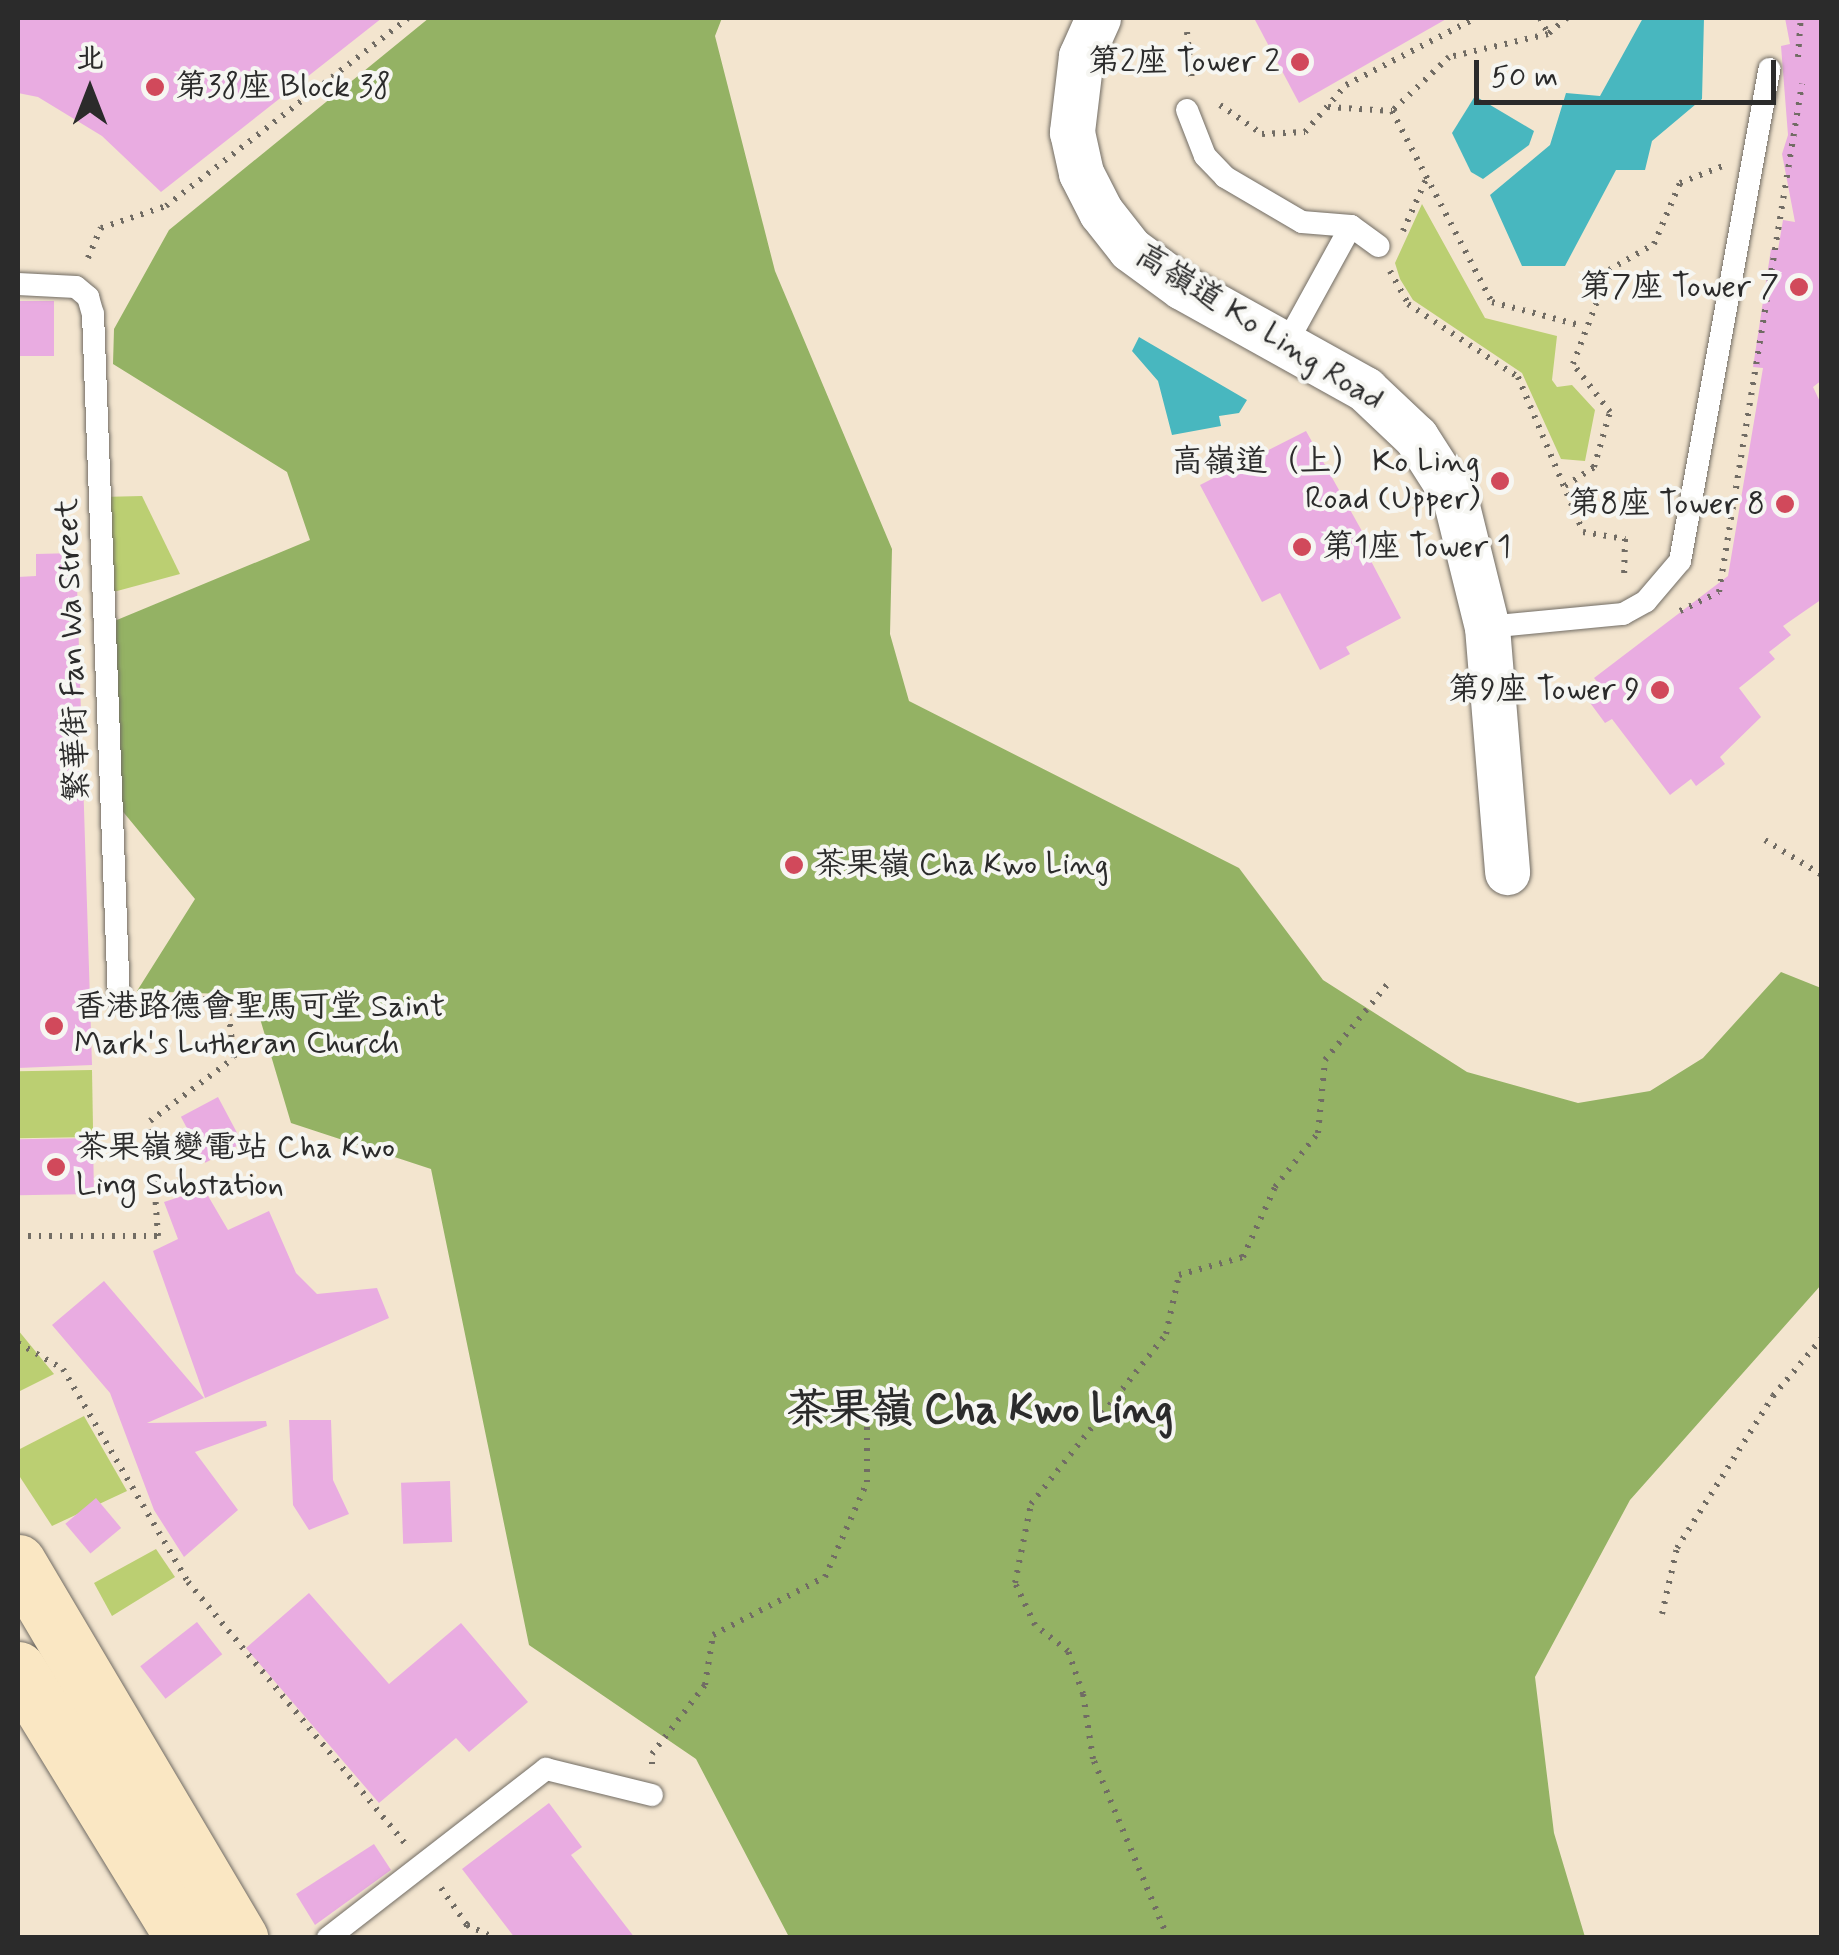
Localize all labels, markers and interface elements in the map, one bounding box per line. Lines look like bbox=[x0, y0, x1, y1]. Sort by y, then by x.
north arrow bbox=[40, 40, 140, 140]
scale bar bbox=[1479, 40, 1782, 102]
text: 北 bbox=[76, 41, 104, 78]
place label: 第2座 Tower 2 bbox=[1088, 43, 1280, 81]
marker: 第2座 Tower 2 bbox=[1289, 51, 1311, 73]
text: 50 m bbox=[1491, 58, 1558, 97]
place label: 第38座 Block 38 bbox=[175, 68, 391, 106]
marker: 第38座 Block 38 bbox=[144, 76, 166, 98]
street label: 高嶺道 Ko Ling Road bbox=[1129, 237, 1389, 419]
place label: 第7座 Tower 7 bbox=[1580, 268, 1779, 306]
marker: 第7座 Tower 7 bbox=[1788, 276, 1810, 298]
place label: 高嶺道（上） Ko Ling Road (Upper) bbox=[1174, 444, 1480, 519]
marker: 高嶺道（上） Ko Ling Road (Upper) bbox=[1489, 470, 1511, 492]
place label: 第8座 Tower 8 bbox=[1568, 485, 1765, 523]
marker: 第8座 Tower 8 bbox=[1774, 493, 1796, 515]
street label: 繁華街 Fan Wa Street bbox=[48, 495, 98, 805]
place label: 第1座 Tower 1 bbox=[1322, 528, 1511, 566]
marker: 第1座 Tower 1 bbox=[1291, 536, 1313, 558]
place label: 第9座 Tower 9 bbox=[1448, 671, 1640, 709]
marker: 第9座 Tower 9 bbox=[1649, 679, 1671, 701]
place label: 茶果嶺 Cha Kwo Ling bbox=[814, 846, 1109, 884]
marker: 茶果嶺 Cha Kwo Ling bbox=[783, 854, 805, 876]
place label: 香港路德會聖馬可堂 Saint Mark's Lutheran Church bbox=[74, 989, 445, 1064]
marker: 香港路德會聖馬可堂 Saint Mark's Lutheran Church bbox=[43, 1015, 65, 1037]
place label: 茶果嶺變電站 Cha Kwo Ling Substation bbox=[76, 1130, 398, 1205]
marker: 茶果嶺變電站 Cha Kwo Ling Substation bbox=[45, 1156, 67, 1178]
district label: 茶果嶺 Cha Kwo Ling bbox=[786, 1386, 1174, 1436]

